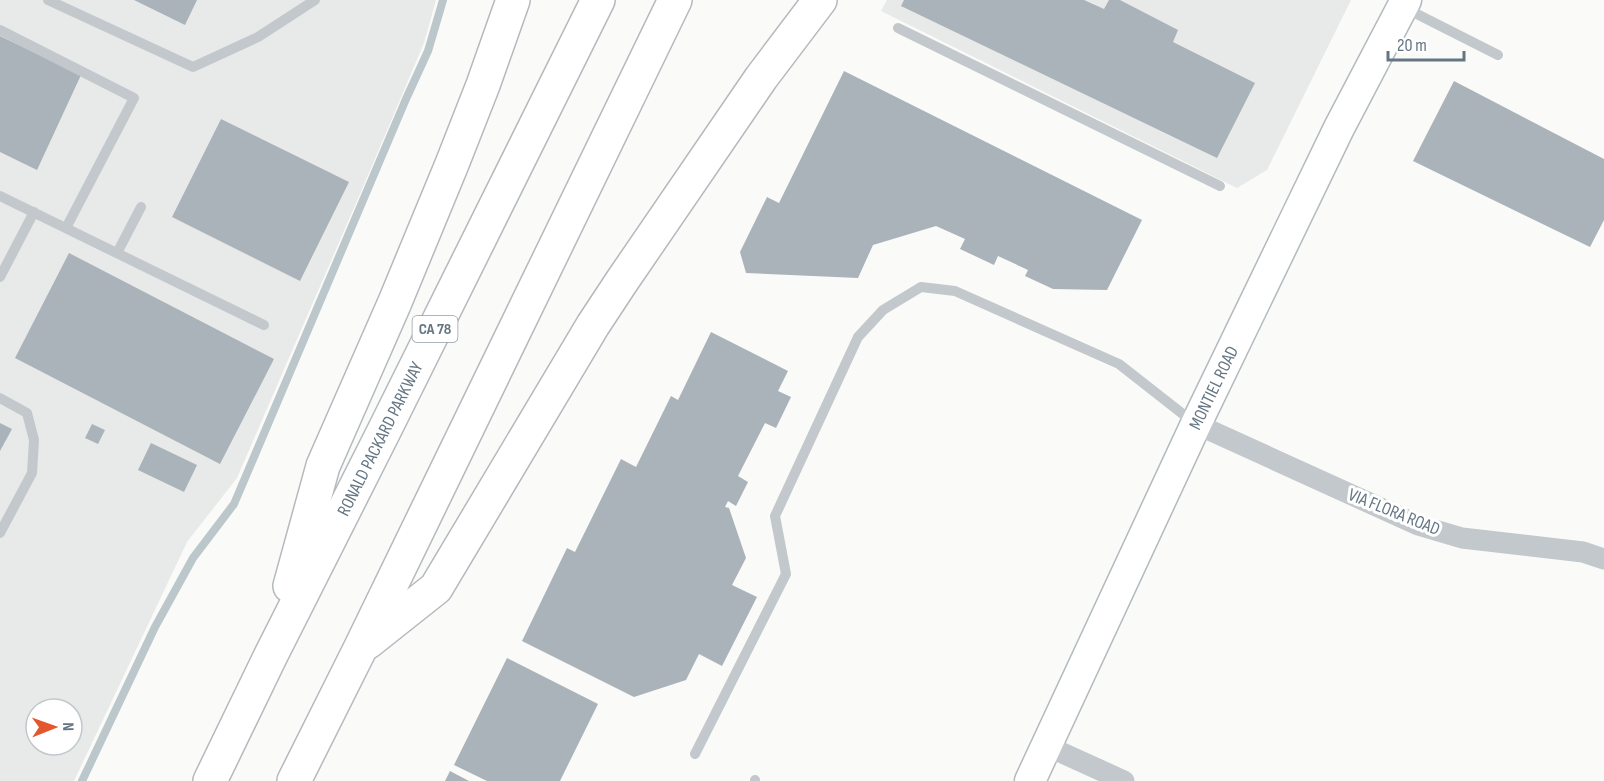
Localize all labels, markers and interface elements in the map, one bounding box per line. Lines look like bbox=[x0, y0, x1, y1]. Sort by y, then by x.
scale bar bbox=[1388, 24, 1464, 62]
text: 20 m bbox=[1397, 35, 1427, 56]
road number: CA 78 bbox=[412, 316, 458, 342]
street label: MONTIEL ROAD bbox=[1184, 343, 1243, 433]
street label: RONALD PACKARD PARKWAY bbox=[333, 358, 427, 519]
street label: VIA FLORA ROAD bbox=[1345, 484, 1443, 540]
north arrow bbox=[24, 697, 84, 757]
text: N bbox=[58, 722, 77, 731]

